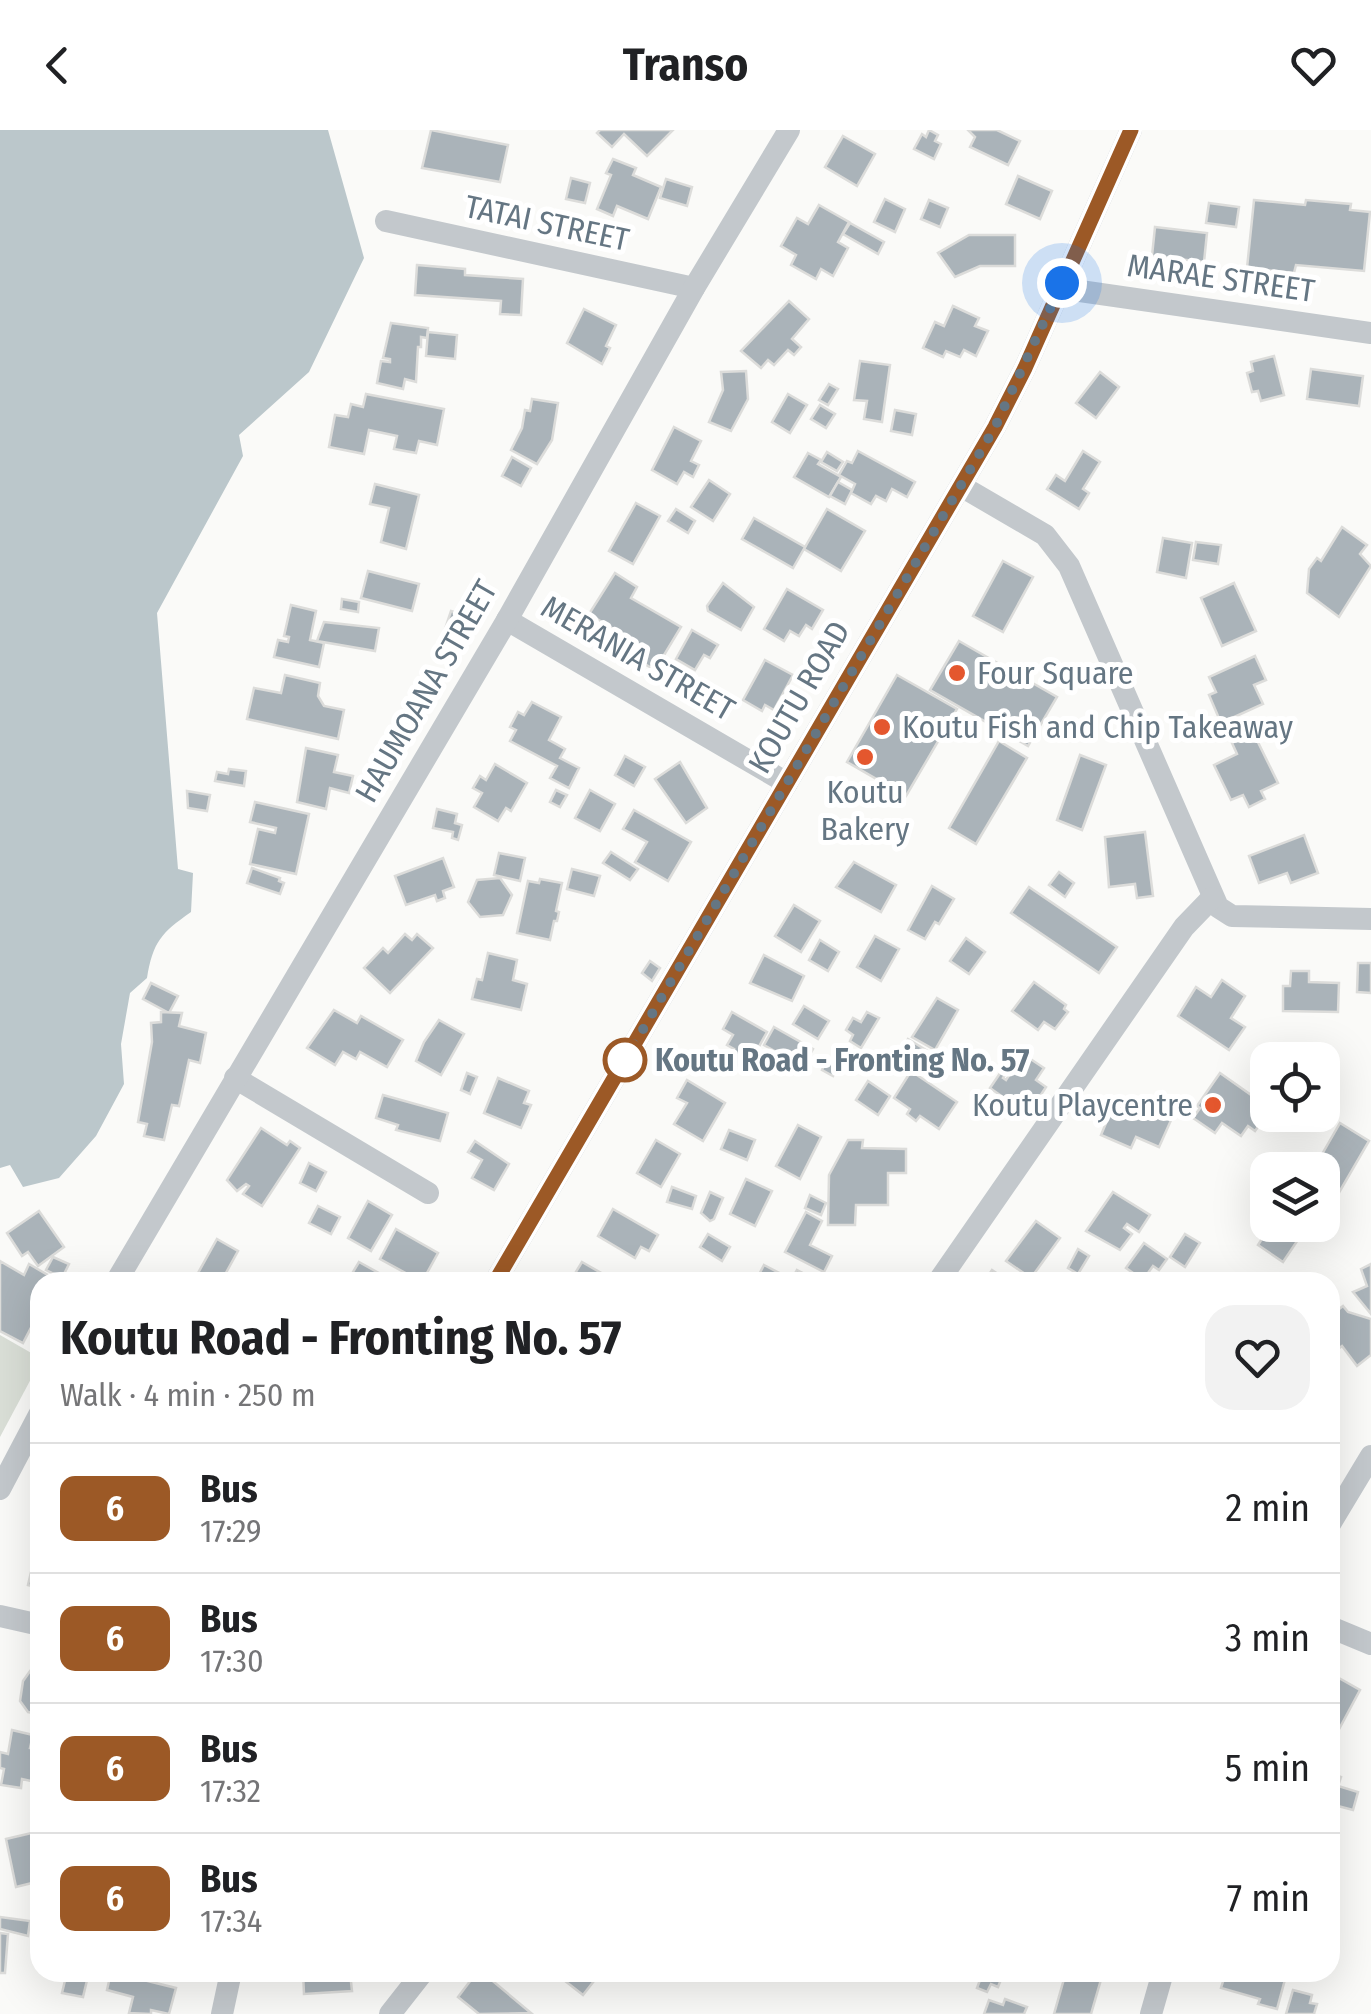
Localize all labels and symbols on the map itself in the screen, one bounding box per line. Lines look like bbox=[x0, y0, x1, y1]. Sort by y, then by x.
street label: TATAI STREET bbox=[462, 187, 633, 259]
street label: MARAE STREET bbox=[1125, 246, 1317, 310]
your location bbox=[1037, 258, 1087, 308]
street label: HAUMOANA STREET bbox=[347, 573, 505, 809]
street label: MERANIA STREET bbox=[535, 587, 741, 729]
street label: KOUTU ROAD bbox=[740, 614, 858, 780]
place label: Four Square bbox=[977, 654, 1134, 692]
marker: Four Square bbox=[946, 662, 968, 684]
place label: Koutu Fish and Chip Takeaway bbox=[902, 708, 1294, 746]
marker: Koutu Fish and Chip Takeaway bbox=[871, 716, 893, 738]
marker: Koutu Bakery bbox=[854, 746, 876, 768]
place label: Koutu Bakery bbox=[820, 773, 910, 848]
marker: Koutu Road - Fronting No. 57 bbox=[604, 1039, 646, 1081]
place label: Koutu Road - Fronting No. 57 bbox=[655, 1041, 1030, 1079]
place label: Koutu Playcentre bbox=[972, 1086, 1193, 1124]
marker: Koutu Playcentre bbox=[1202, 1094, 1224, 1116]

